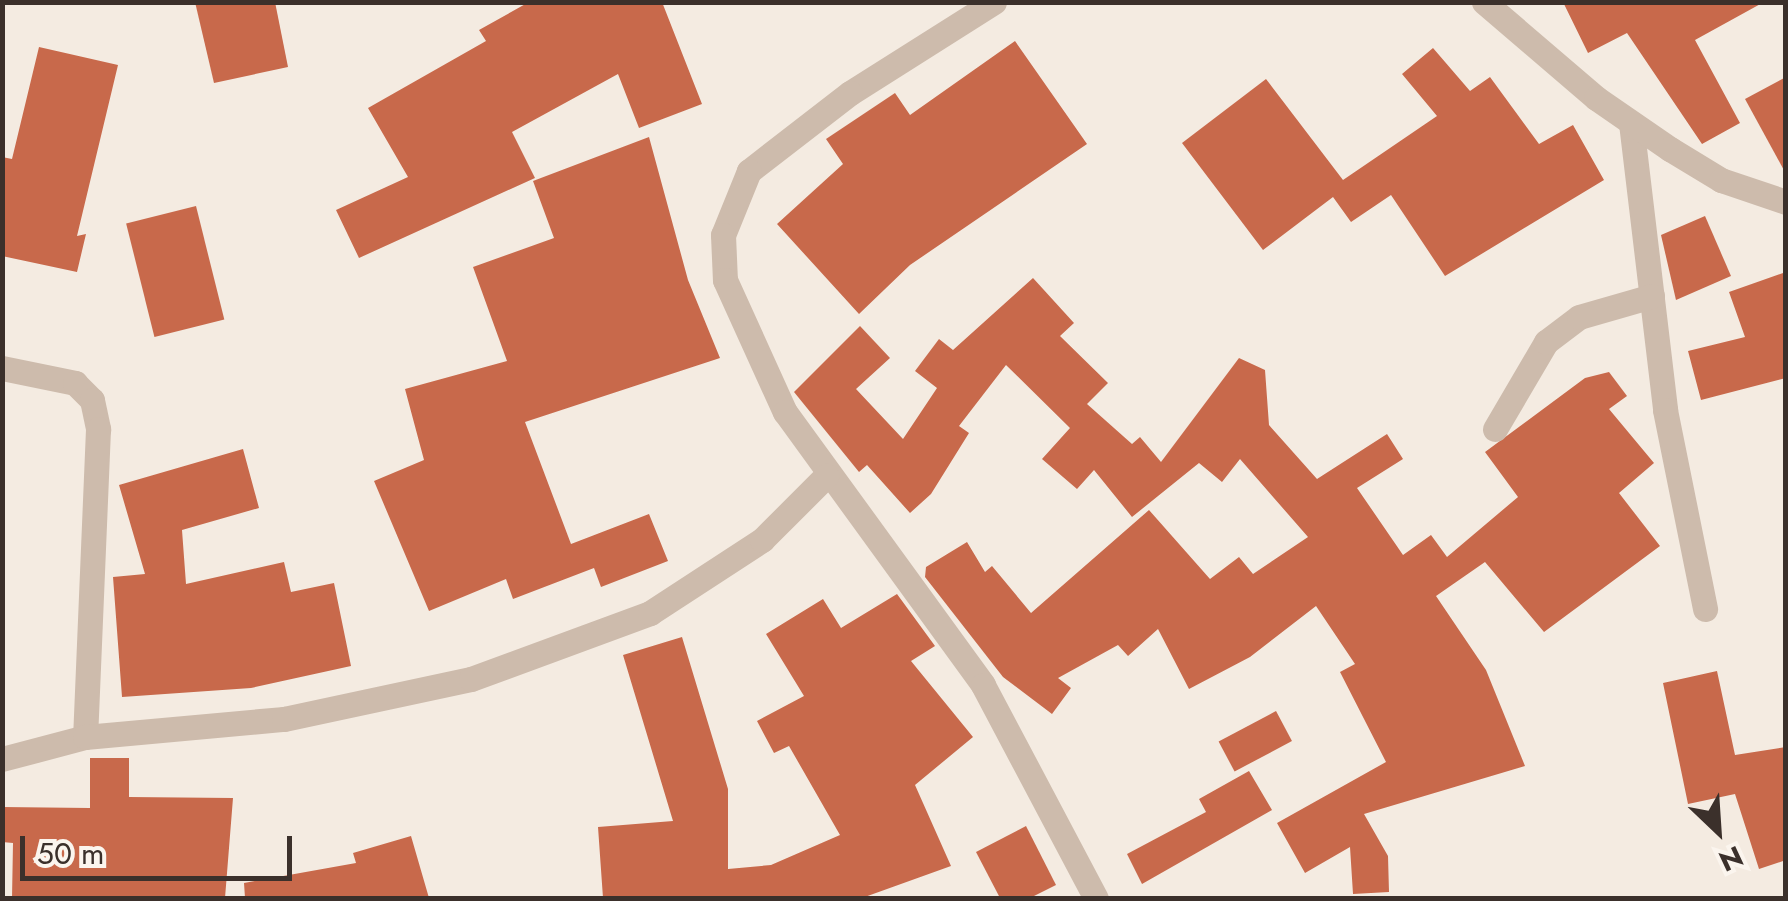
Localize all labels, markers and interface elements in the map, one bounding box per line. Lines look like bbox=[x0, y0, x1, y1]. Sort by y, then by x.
north arrow bbox=[1668, 781, 1768, 881]
scale bar bbox=[25, 816, 298, 878]
text: 50 m bbox=[37, 832, 104, 875]
text: N bbox=[1712, 835, 1750, 882]

